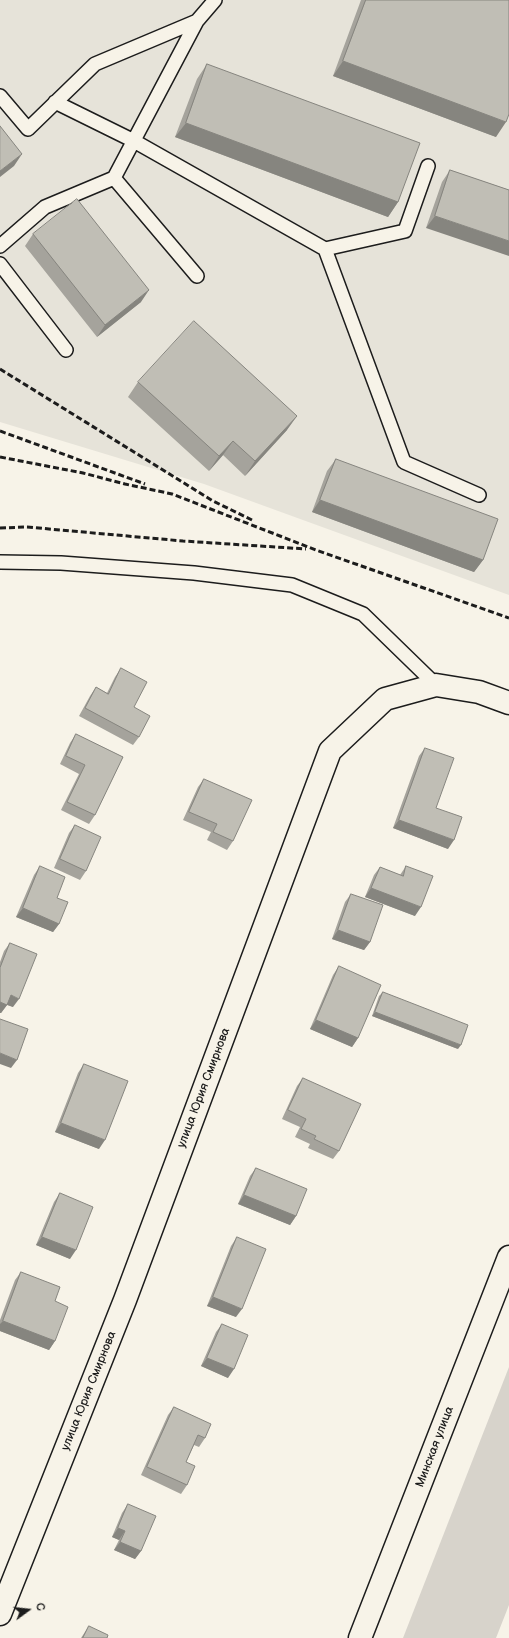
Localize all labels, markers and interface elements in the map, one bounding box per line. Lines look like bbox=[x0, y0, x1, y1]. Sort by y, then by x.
street label: улица Юрия Смирнова bbox=[174, 1026, 234, 1150]
street label: улица Юрия Смирнова bbox=[58, 1329, 120, 1453]
street label: Минская улица bbox=[413, 1404, 457, 1490]
north arrow bbox=[8, 1590, 48, 1630]
text: С bbox=[33, 1601, 47, 1612]

